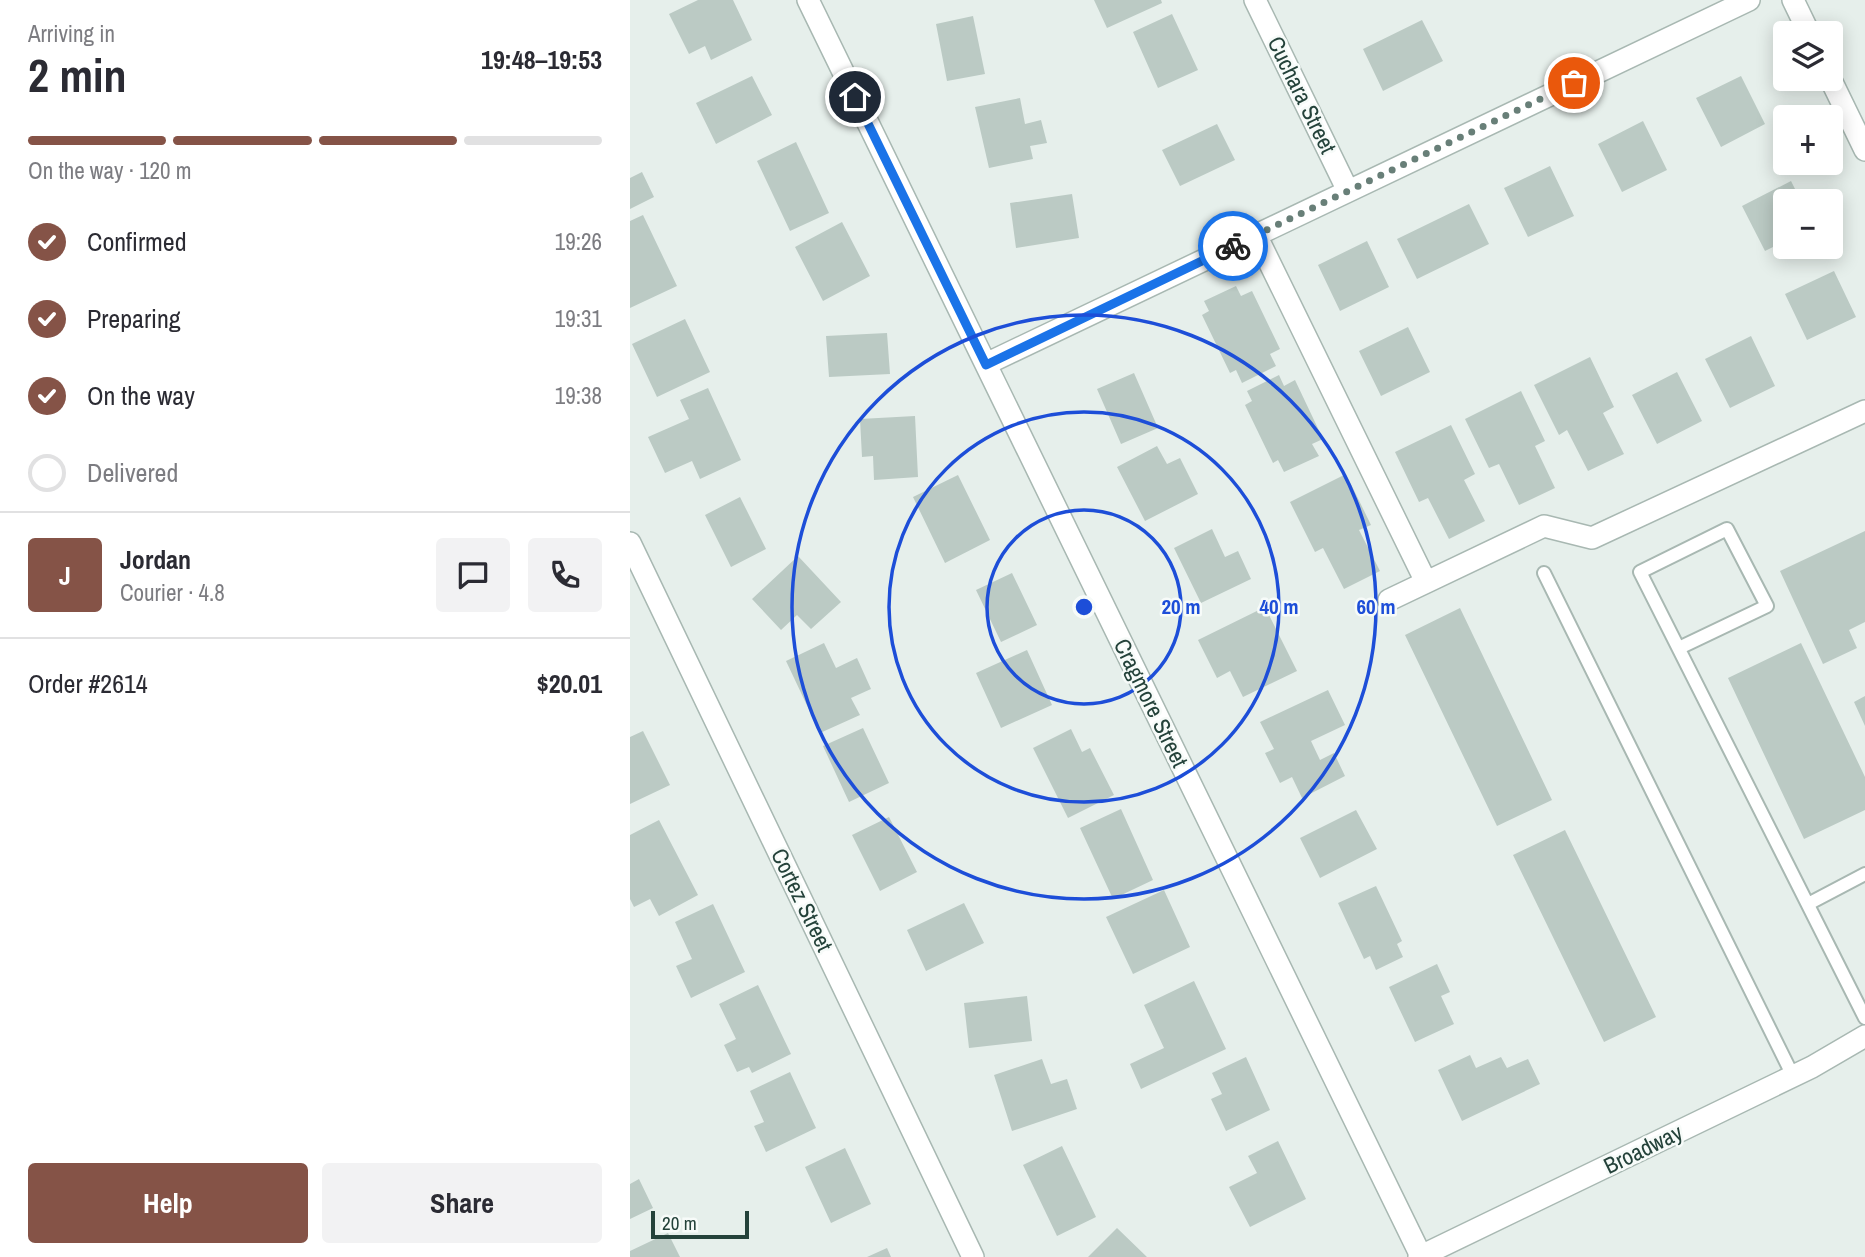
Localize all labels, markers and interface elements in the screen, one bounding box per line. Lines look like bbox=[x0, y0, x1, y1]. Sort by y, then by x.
text: Arriving in bbox=[28, 18, 115, 49]
map controls bbox=[1773, 21, 1843, 259]
button: layers bbox=[1773, 21, 1843, 91]
street label: Cuchara Street bbox=[1261, 31, 1344, 159]
text: 19:48–19:53 bbox=[481, 42, 602, 77]
text: 2 min bbox=[28, 44, 127, 106]
pin bbox=[1544, 53, 1604, 113]
icon: bag bbox=[1555, 64, 1593, 102]
pin bbox=[825, 67, 885, 127]
icon: home bbox=[836, 78, 874, 116]
button: + bbox=[1773, 105, 1843, 175]
text: On the way · 120 m bbox=[28, 155, 192, 186]
button: − bbox=[1773, 189, 1843, 259]
courier bbox=[1198, 211, 1268, 281]
icon: check bbox=[28, 223, 66, 261]
text: Confirmed bbox=[87, 224, 187, 259]
text: 19:26 bbox=[555, 226, 602, 257]
icon: bike bbox=[1214, 227, 1252, 265]
icon: check bbox=[28, 300, 66, 338]
text: Preparing bbox=[87, 301, 181, 336]
text: 19:31 bbox=[555, 303, 602, 334]
icon: check bbox=[28, 377, 66, 415]
text: On the way bbox=[87, 378, 195, 413]
text: 19:38 bbox=[555, 380, 602, 411]
text: Delivered bbox=[87, 455, 178, 490]
button: chat bbox=[436, 538, 510, 612]
button: phone bbox=[528, 538, 602, 612]
text: Jordan bbox=[120, 542, 191, 577]
text: J bbox=[59, 558, 71, 593]
text: Courier · 4.8 bbox=[120, 577, 225, 608]
text: 20 m bbox=[1161, 592, 1201, 621]
text: 40 m bbox=[1259, 592, 1299, 621]
text: 60 m bbox=[1356, 592, 1396, 621]
centre of rings bbox=[1072, 595, 1096, 619]
street label: Cragmore Street bbox=[1107, 633, 1196, 772]
text: Order #2614 bbox=[28, 666, 148, 701]
text: $20.01 bbox=[537, 666, 602, 701]
street label: Cortez Street bbox=[764, 843, 841, 957]
street label: Broadway bbox=[1598, 1116, 1688, 1181]
button: Help bbox=[28, 1163, 308, 1243]
button: Share bbox=[322, 1163, 602, 1243]
scale bar bbox=[651, 1208, 749, 1240]
text: 20 m bbox=[662, 1210, 697, 1236]

